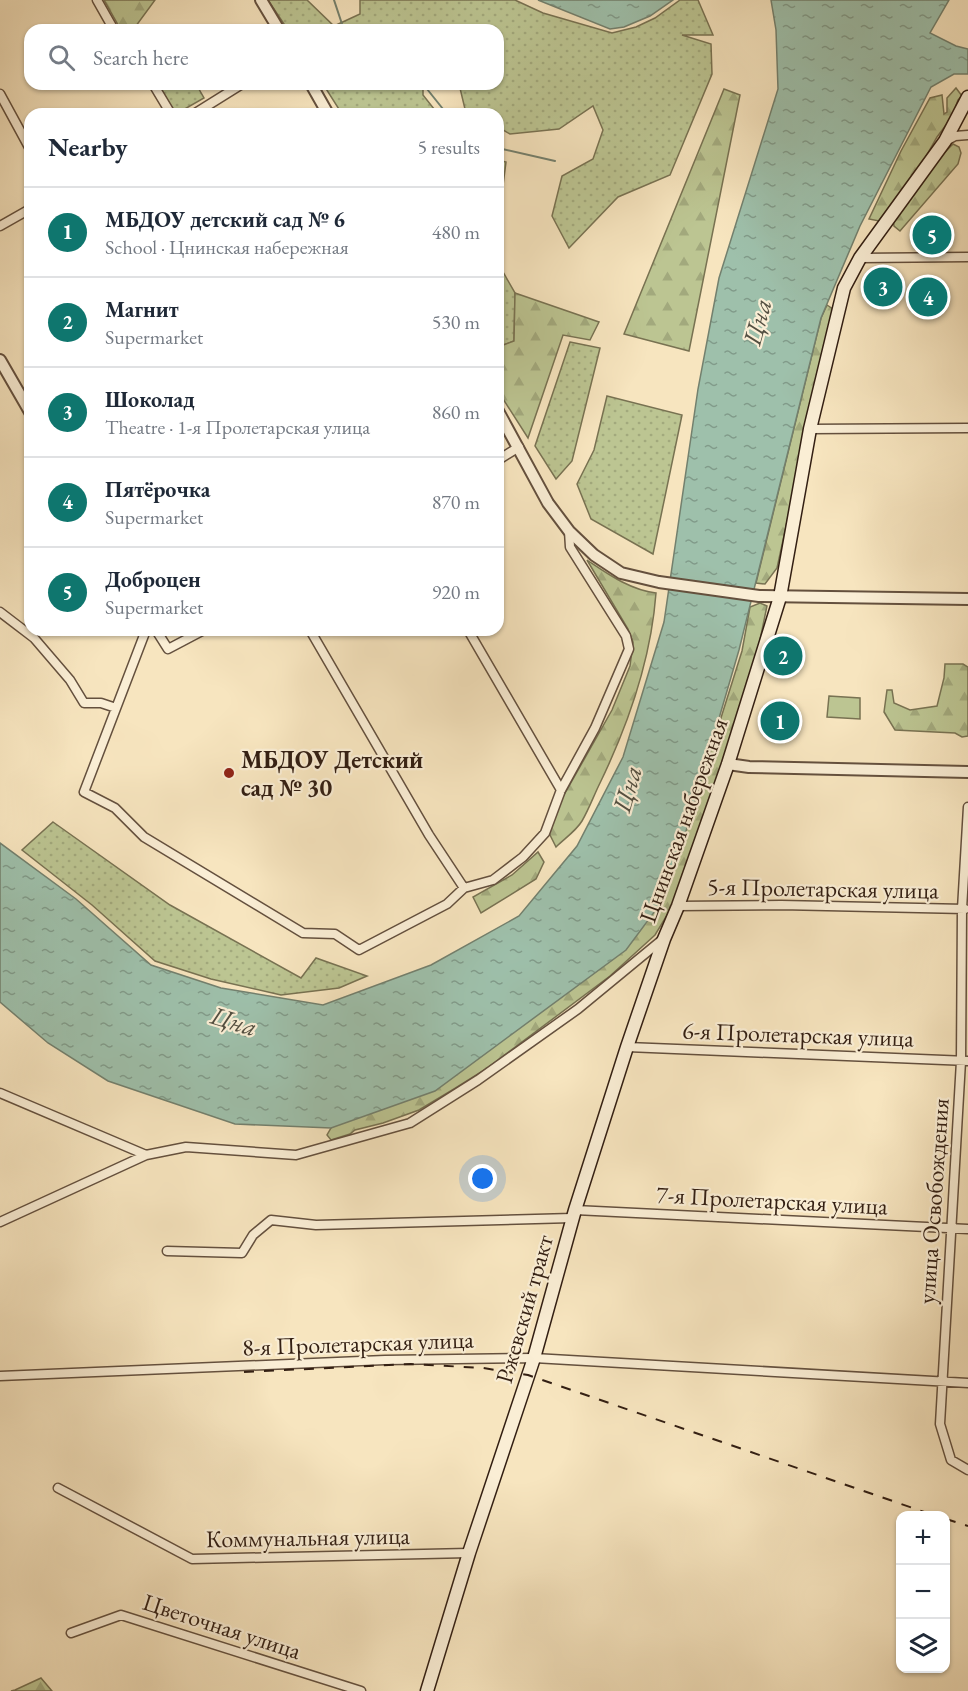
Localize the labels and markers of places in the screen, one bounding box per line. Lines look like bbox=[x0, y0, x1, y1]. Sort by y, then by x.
pin: 5 bbox=[912, 212, 952, 258]
pin: 3 bbox=[864, 264, 902, 310]
pin: 4 bbox=[908, 274, 948, 320]
pin: 2 bbox=[764, 634, 802, 678]
pin: 1 bbox=[760, 698, 800, 744]
place label: МБДОУ Детский сад № 30 bbox=[241, 744, 423, 803]
marker: МБДОУ Детский сад № 30 bbox=[222, 766, 236, 780]

